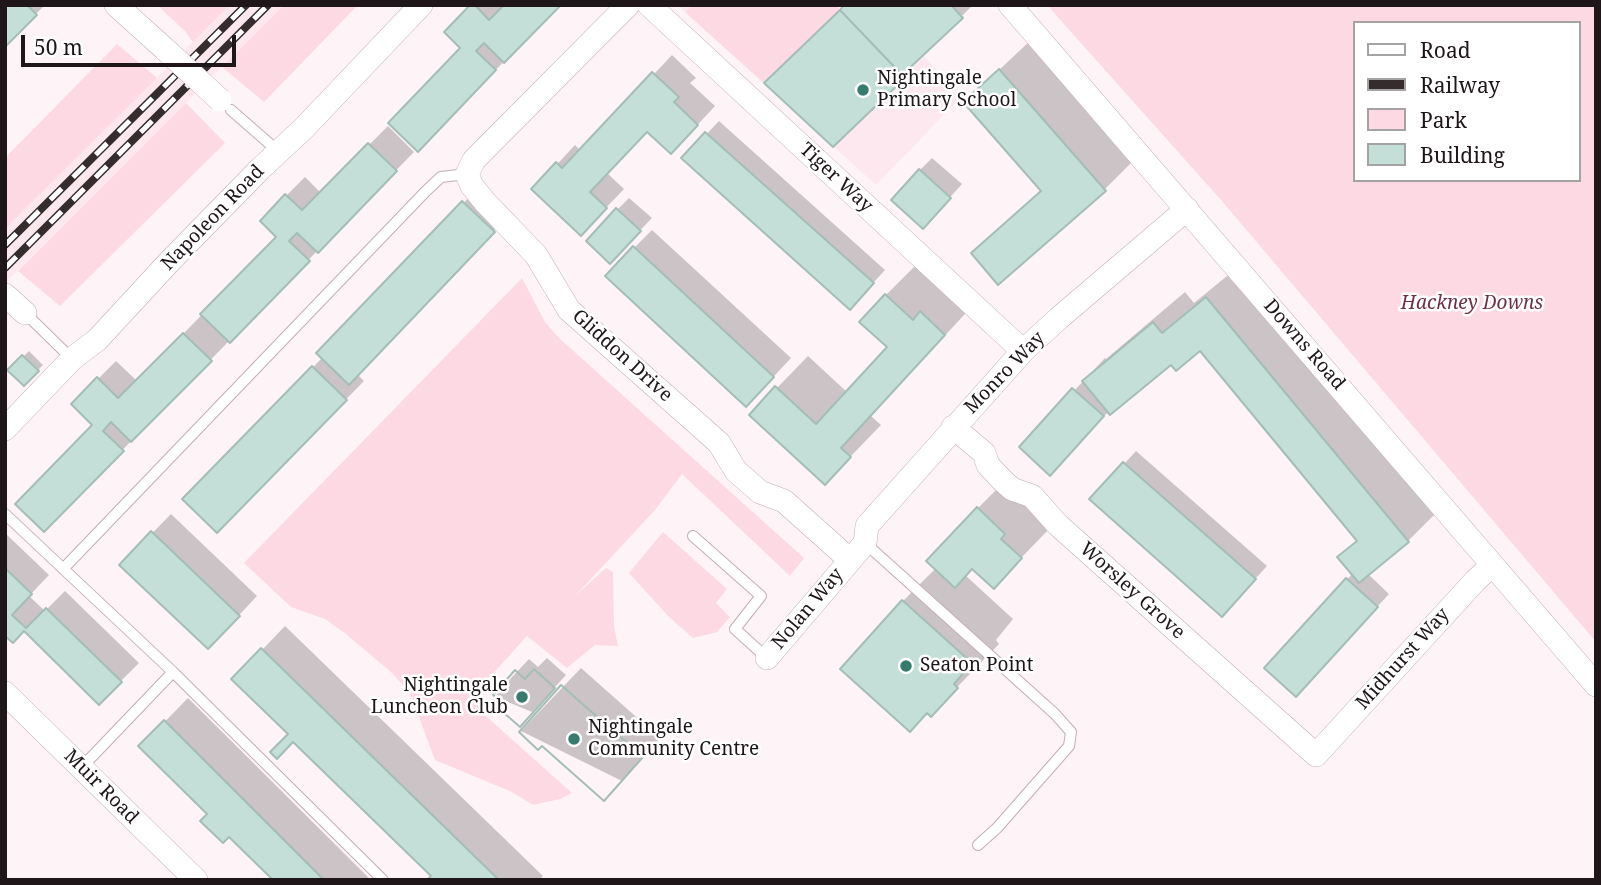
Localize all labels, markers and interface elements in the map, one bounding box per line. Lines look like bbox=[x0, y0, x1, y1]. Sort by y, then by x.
scale bar bbox=[24, 21, 240, 65]
legend bbox=[1352, 21, 1580, 182]
text: 50 m bbox=[34, 33, 83, 61]
text: Road bbox=[1420, 36, 1471, 64]
place label: Nightingale Primary School bbox=[877, 68, 1016, 112]
text: Railway bbox=[1420, 71, 1500, 99]
marker: Nightingale Primary School bbox=[855, 82, 871, 98]
text: Park bbox=[1420, 106, 1467, 134]
street label: Tiger Way bbox=[795, 138, 877, 218]
text: Building bbox=[1420, 141, 1505, 169]
street label: Napoleon Road bbox=[157, 161, 269, 275]
park label: Hackney Downs bbox=[1401, 293, 1543, 315]
street label: Downs Road bbox=[1258, 295, 1350, 395]
street label: Gliddon Drive bbox=[567, 305, 677, 407]
street label: Monro Way bbox=[960, 327, 1050, 419]
street label: Worsley Grove bbox=[1075, 538, 1189, 644]
street label: Nolan Way bbox=[767, 564, 849, 654]
street label: Midhurst Way bbox=[1352, 604, 1454, 714]
place label: Seaton Point bbox=[920, 655, 1034, 677]
marker: Seaton Point bbox=[898, 658, 914, 674]
place label: Nightingale Luncheon Club bbox=[371, 675, 508, 719]
marker: Nightingale Luncheon Club bbox=[514, 689, 530, 705]
place label: Nightingale Community Centre bbox=[588, 717, 759, 761]
marker: Nightingale Community Centre bbox=[566, 731, 582, 747]
street label: Muir Road bbox=[59, 745, 143, 829]

